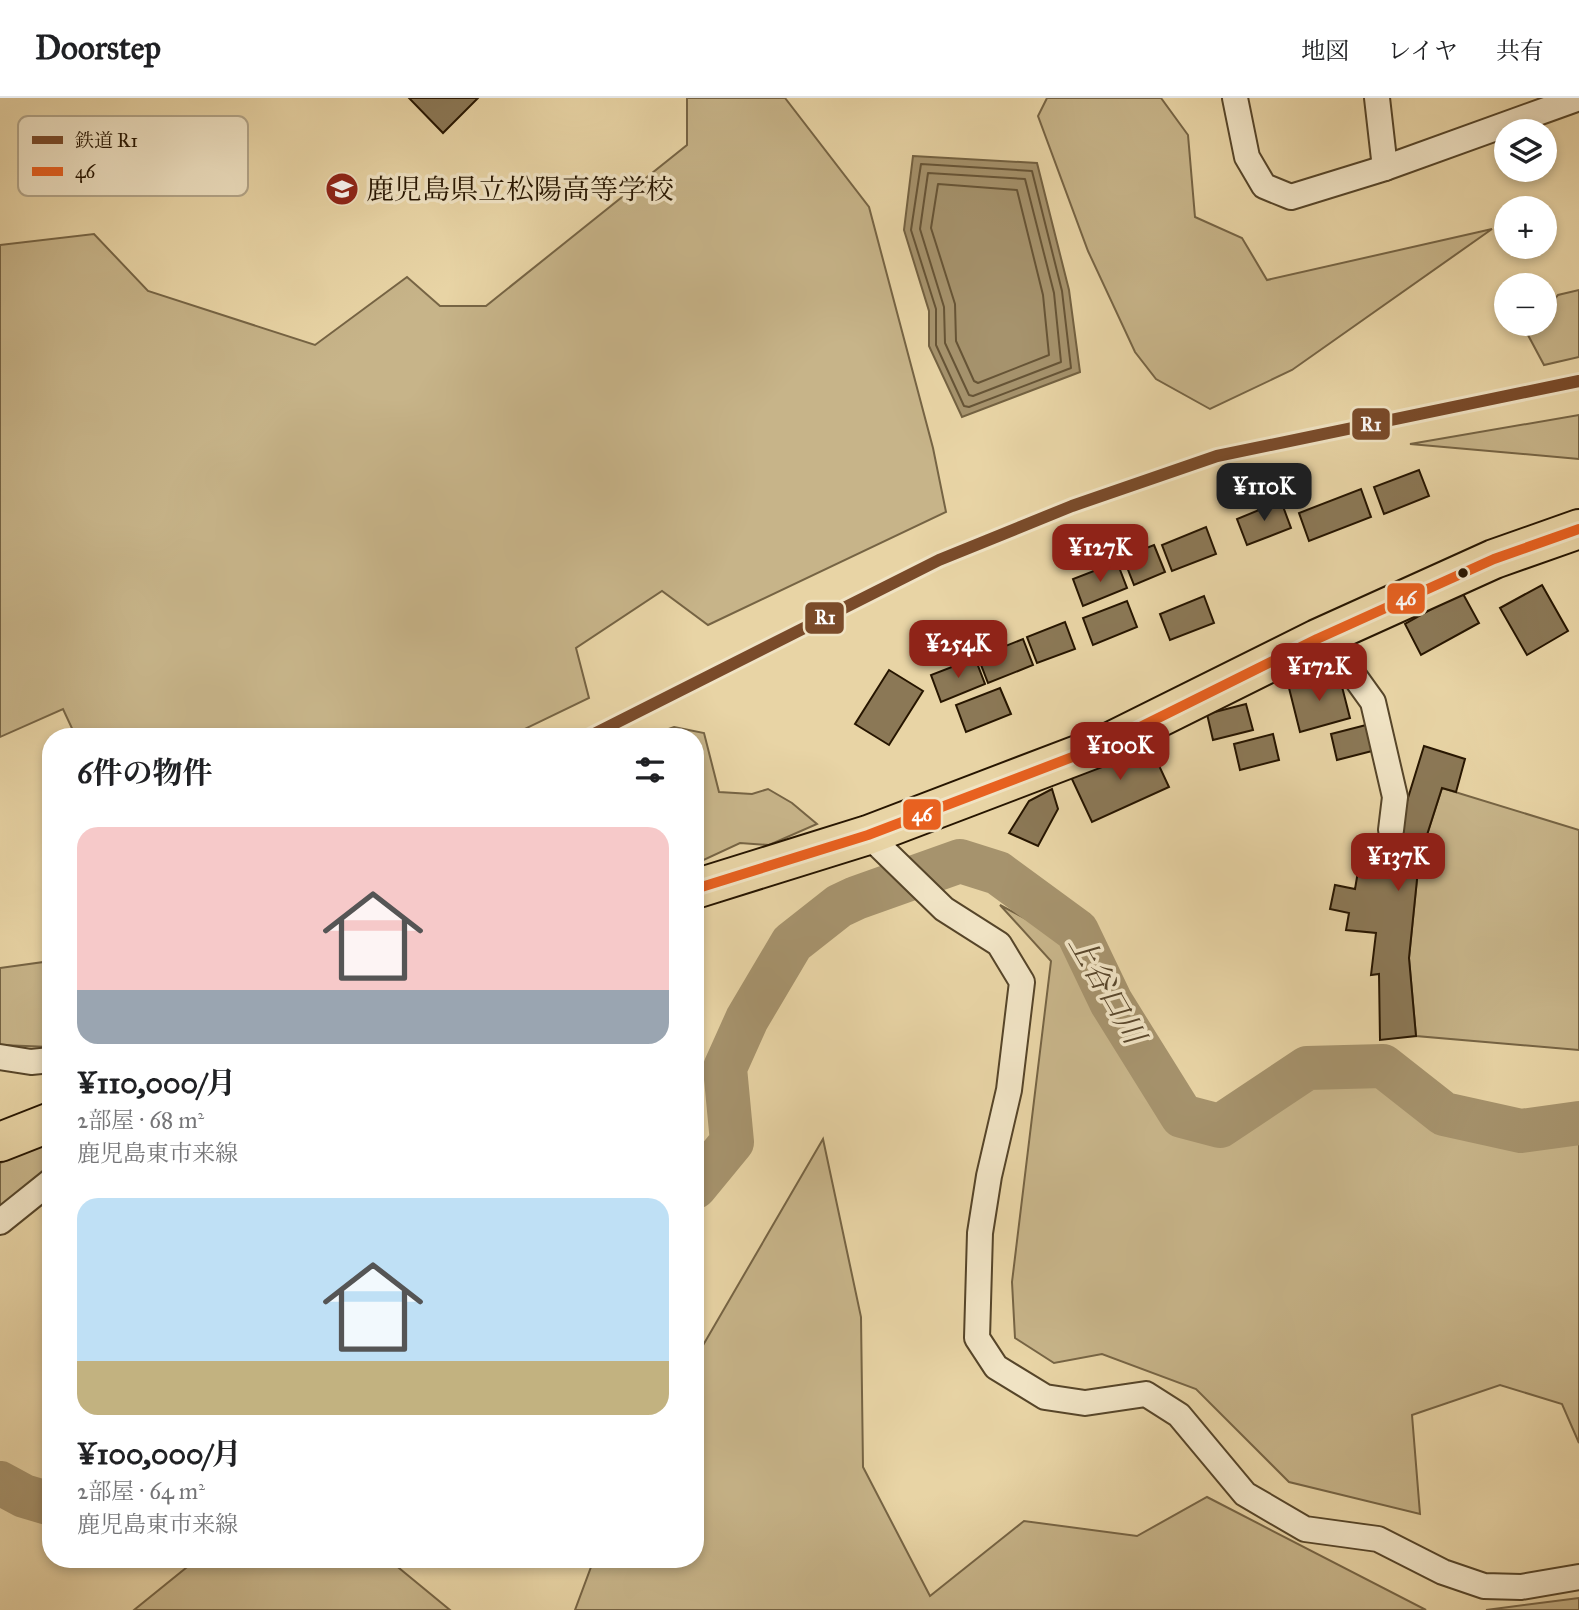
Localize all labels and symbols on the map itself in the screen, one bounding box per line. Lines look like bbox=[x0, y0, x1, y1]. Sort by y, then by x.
legend bbox=[18, 116, 248, 196]
text: 鉄道 R1 bbox=[75, 129, 138, 152]
text: 46 bbox=[75, 160, 97, 183]
school or university icon: 鹿児島県立松陽高等学校 bbox=[323, 170, 361, 208]
place label: 鹿児島県立松陽高等学校 bbox=[366, 172, 674, 207]
line badge: R1 bbox=[1351, 407, 1391, 441]
text: R1 bbox=[1361, 413, 1382, 436]
pin: ¥110K bbox=[1215, 464, 1313, 523]
pin: ¥127K bbox=[1051, 524, 1149, 584]
unlabelled marker bbox=[1456, 566, 1470, 580]
line badge: 46 bbox=[1386, 582, 1426, 615]
text: 46 bbox=[1396, 587, 1417, 611]
line badge: R1 bbox=[804, 601, 845, 635]
text: R1 bbox=[815, 606, 836, 629]
pin: ¥254K bbox=[909, 620, 1007, 680]
pin: ¥172K bbox=[1270, 644, 1368, 703]
pin: ¥100K bbox=[1071, 722, 1169, 782]
line badge: 46 bbox=[902, 798, 942, 831]
text: 46 bbox=[912, 803, 933, 827]
pin: ¥137K bbox=[1349, 834, 1447, 893]
water label: 上谷口川 bbox=[1061, 928, 1154, 1053]

